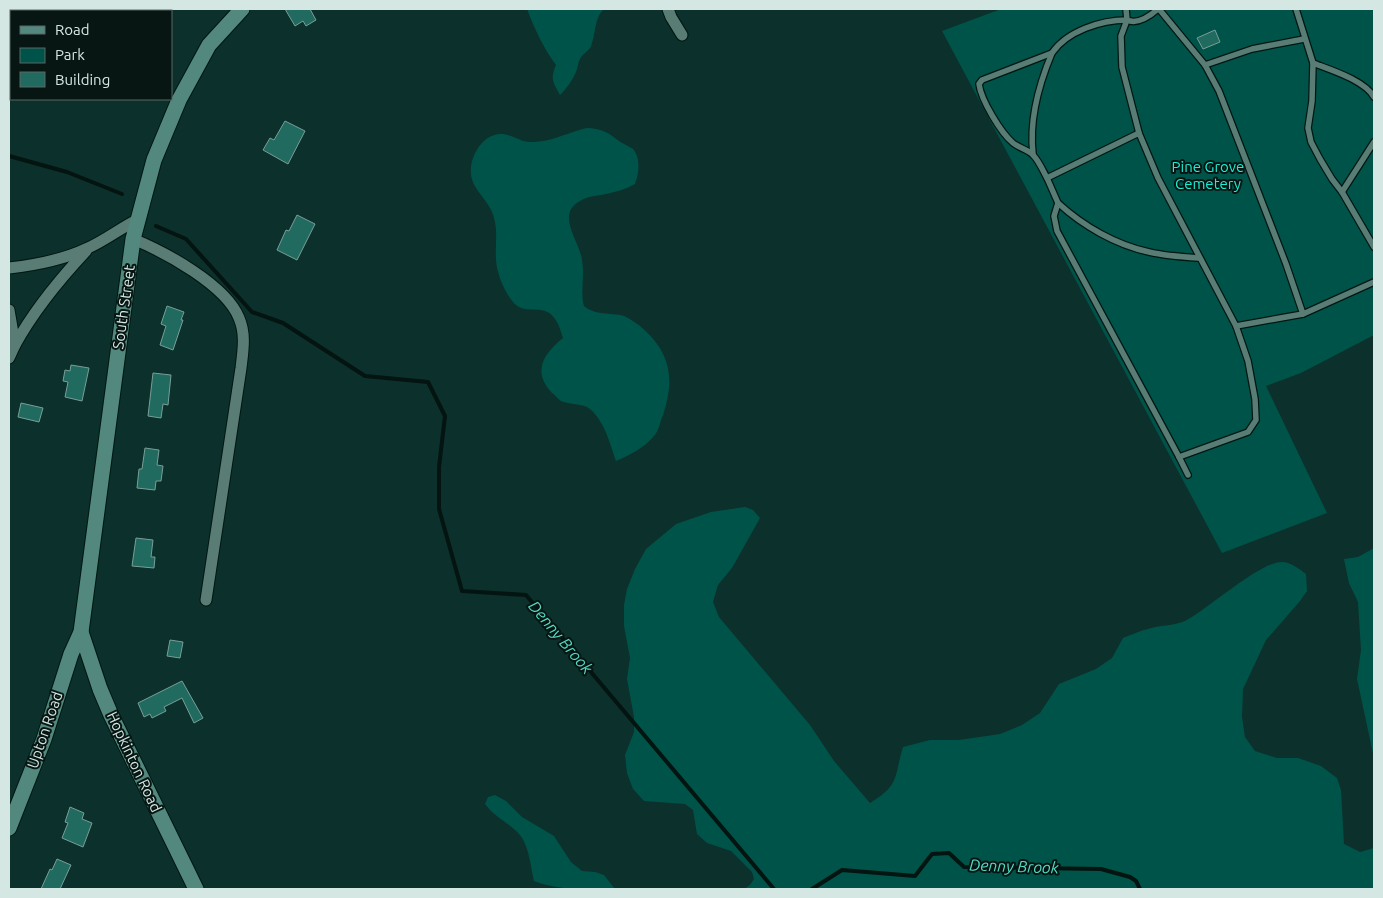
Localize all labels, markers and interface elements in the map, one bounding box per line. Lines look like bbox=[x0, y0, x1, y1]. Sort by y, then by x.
legend bbox=[10, 10, 172, 100]
text: Road bbox=[55, 21, 90, 38]
text: Park bbox=[55, 46, 85, 63]
text: Building bbox=[55, 71, 110, 88]
park label: Pine Grove Cemetery bbox=[1172, 158, 1244, 192]
street label: South Street bbox=[109, 264, 138, 350]
water label: Denny Brook bbox=[525, 597, 597, 678]
street label: Upton Road bbox=[23, 689, 66, 771]
street label: Hopkinton Road bbox=[104, 709, 165, 815]
water label: Denny Brook bbox=[969, 855, 1060, 877]

